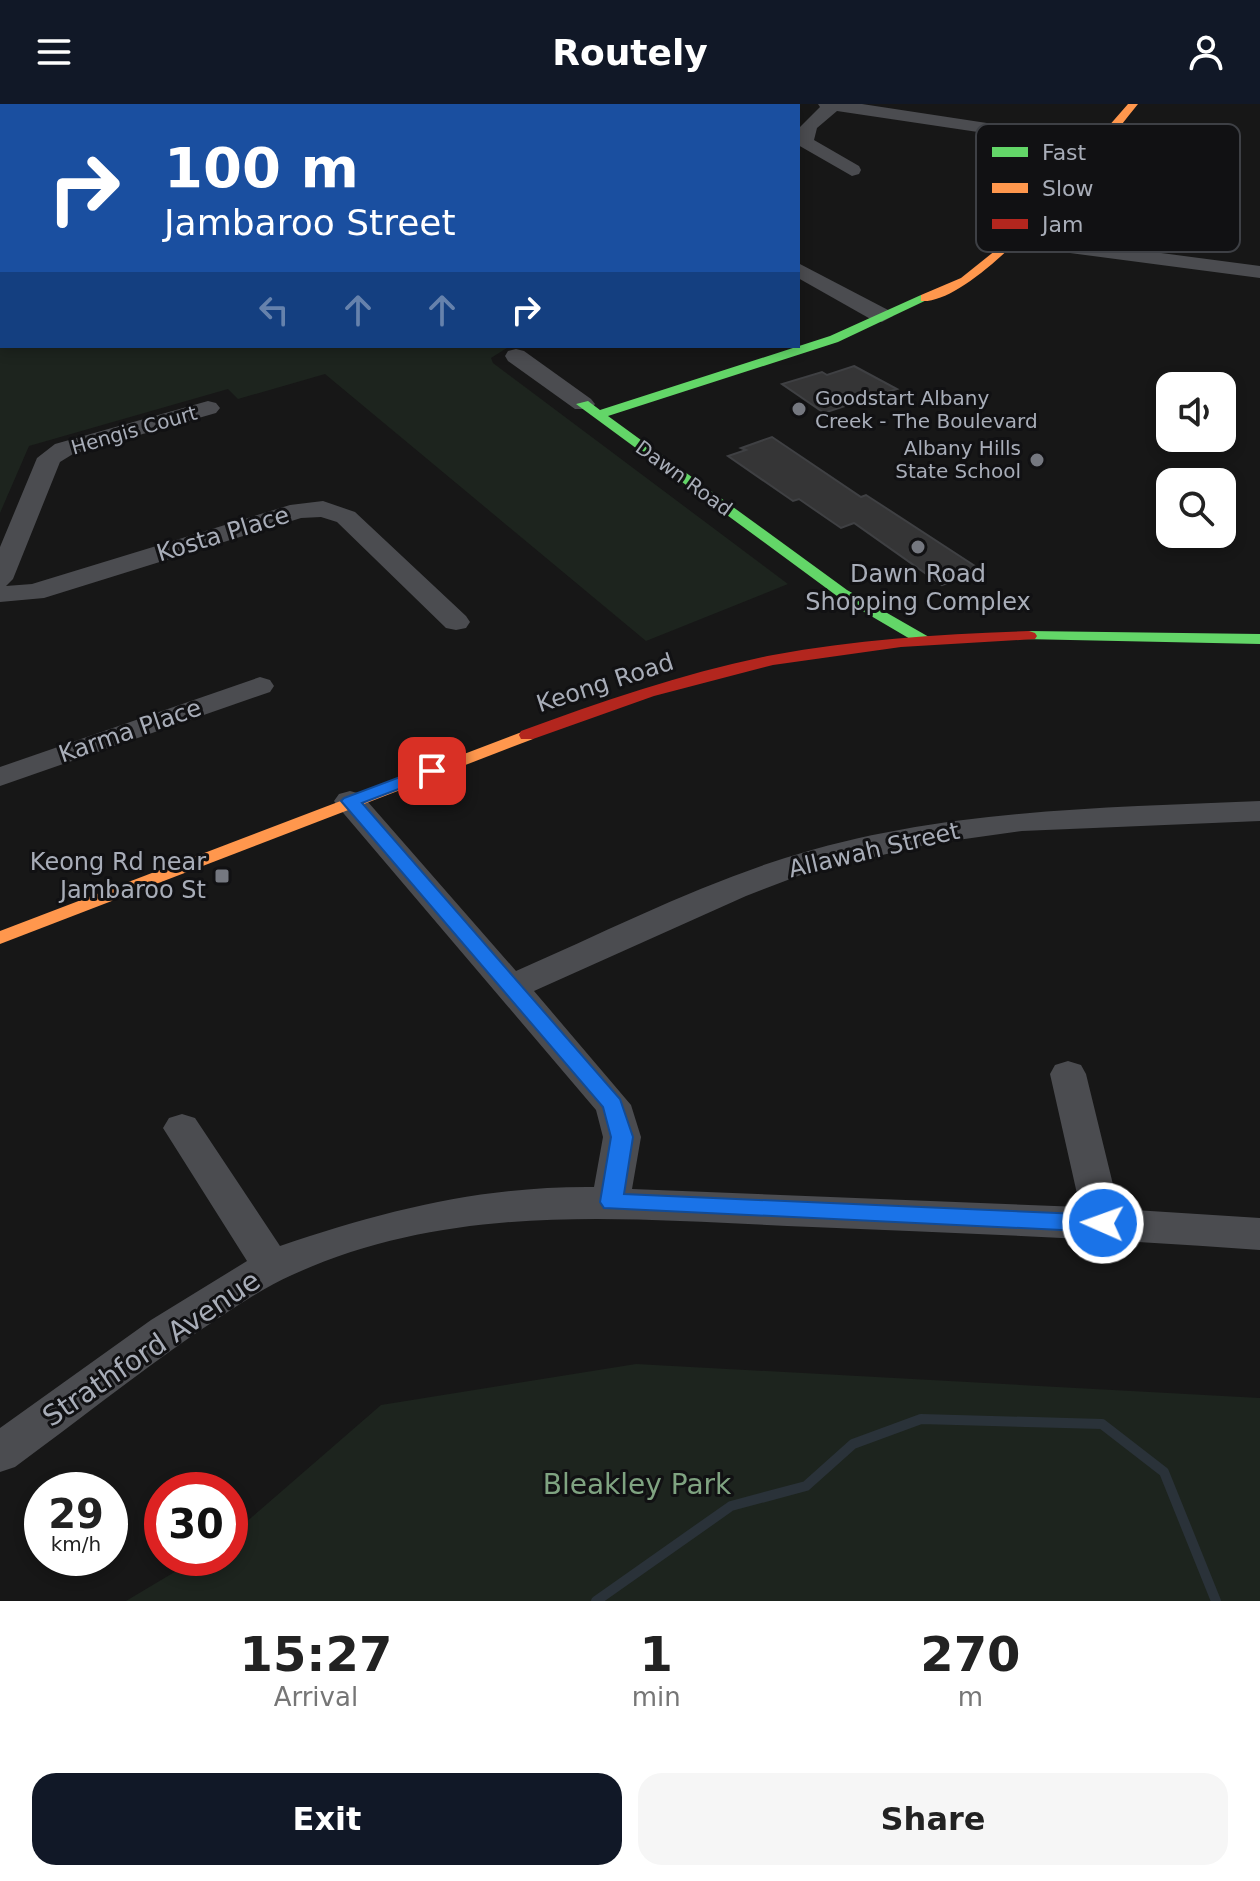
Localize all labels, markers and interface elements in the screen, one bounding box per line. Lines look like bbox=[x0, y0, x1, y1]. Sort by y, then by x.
icon: menu bbox=[32, 30, 76, 74]
icon: person bbox=[1184, 30, 1228, 74]
text: Routely bbox=[552, 32, 708, 73]
legend bbox=[976, 124, 1240, 252]
text: 100 m bbox=[164, 135, 359, 200]
icon: right bbox=[32, 136, 136, 240]
text: Fast bbox=[1042, 140, 1087, 165]
text: Slow bbox=[1042, 176, 1094, 201]
text: Jambaroo Street bbox=[164, 202, 456, 243]
text: Jam bbox=[1040, 212, 1083, 237]
icon: left bbox=[252, 288, 296, 332]
icon: ahead bbox=[336, 288, 380, 332]
icon: ahead bbox=[420, 288, 464, 332]
icon: right bbox=[504, 288, 548, 332]
map controls bbox=[1156, 372, 1236, 548]
button: sound bbox=[1156, 372, 1236, 452]
place label: Goodstart Albany Creek - The Boulevard bbox=[815, 386, 1038, 433]
marker: Goodstart Albany Creek - The Boulevard bbox=[790, 400, 808, 418]
street label: Hengis Court bbox=[68, 401, 200, 459]
street label: Dawn Road bbox=[631, 435, 737, 521]
place label: Albany Hills State School bbox=[895, 436, 1021, 483]
marker: Albany Hills State School bbox=[1028, 451, 1046, 469]
button: search bbox=[1156, 468, 1236, 548]
street label: Kosta Place bbox=[153, 501, 293, 567]
marker: Dawn Road Shopping Complex bbox=[909, 538, 927, 556]
place label: Dawn Road Shopping Complex bbox=[805, 560, 1031, 616]
street label: Keong Road bbox=[533, 648, 677, 718]
street label: Karma Place bbox=[55, 694, 205, 768]
pin bbox=[398, 737, 466, 805]
icon: arrive bbox=[410, 749, 454, 793]
street label: Allawah Street bbox=[786, 817, 962, 883]
place label: Keong Rd near Jambaroo St bbox=[30, 848, 206, 904]
marker: Keong Rd near Jambaroo St bbox=[213, 867, 231, 885]
position arrow bbox=[1061, 1181, 1145, 1265]
street label: Strathford Avenue bbox=[36, 1263, 266, 1433]
park label: Bleakley Park bbox=[543, 1468, 732, 1501]
speed limit sign: 30 bbox=[144, 1472, 248, 1576]
text: 29 bbox=[48, 1491, 104, 1537]
text: km/h bbox=[51, 1532, 101, 1556]
text: 15:27 bbox=[239, 1626, 392, 1682]
text: 1 bbox=[640, 1626, 673, 1682]
text: 270 bbox=[920, 1626, 1020, 1682]
text: Arrival bbox=[274, 1682, 358, 1712]
text: min bbox=[632, 1682, 681, 1712]
text: m bbox=[958, 1682, 983, 1712]
button: Exit bbox=[32, 1773, 622, 1865]
button: Share bbox=[638, 1773, 1228, 1865]

